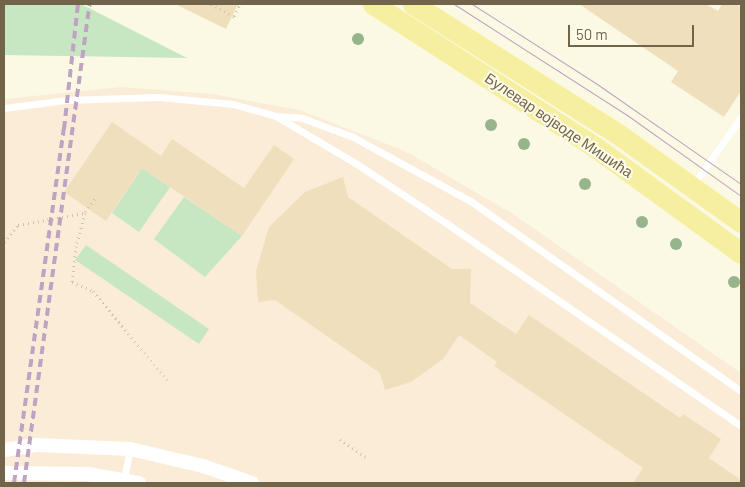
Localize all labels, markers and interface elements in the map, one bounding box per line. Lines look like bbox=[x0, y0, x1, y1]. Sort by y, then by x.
scale bar bbox=[570, 15, 696, 47]
text: 50 m bbox=[576, 25, 608, 43]
street label: Булевар војводе Мишића bbox=[482, 69, 636, 181]

